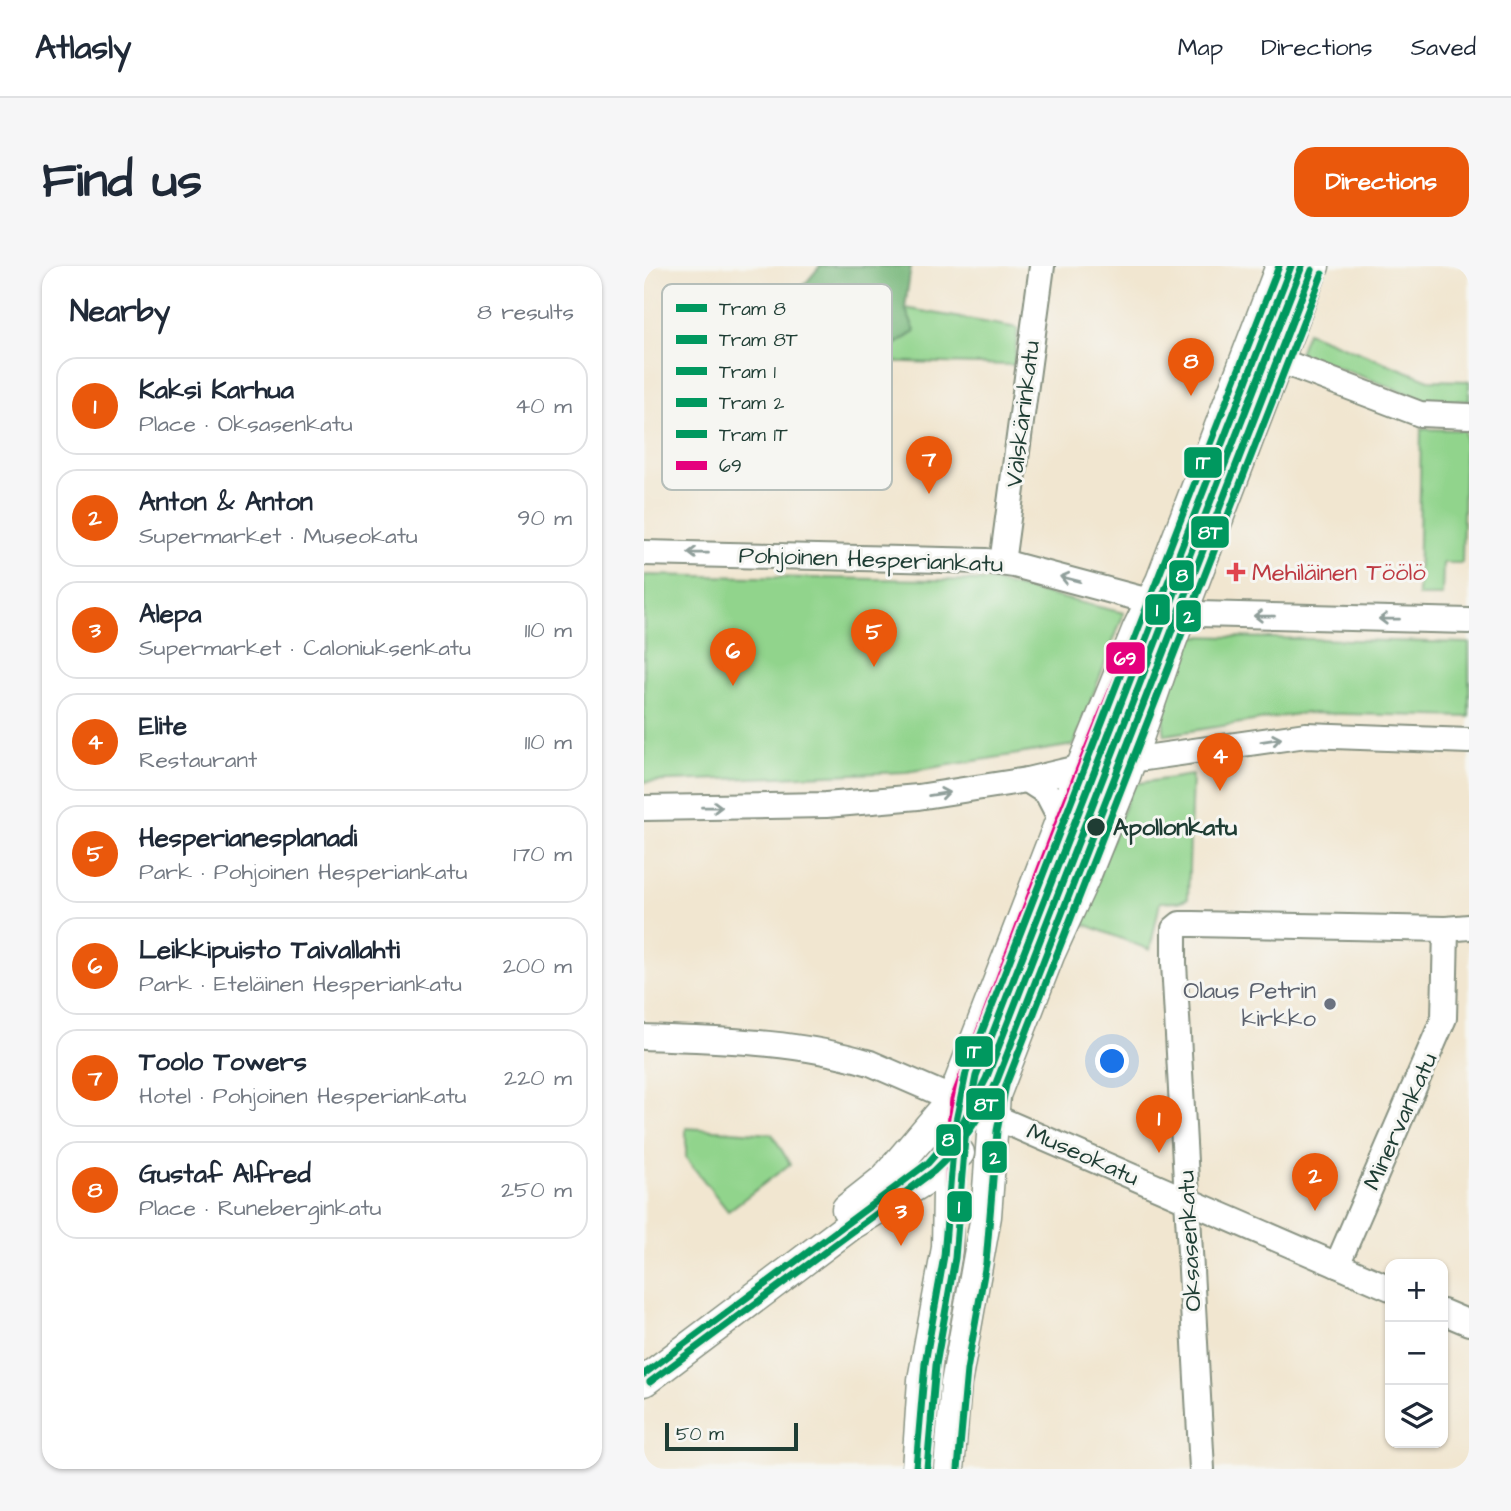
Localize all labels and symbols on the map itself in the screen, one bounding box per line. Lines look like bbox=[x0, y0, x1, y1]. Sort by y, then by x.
legend bbox=[662, 284, 892, 490]
text: Tram 8 bbox=[719, 296, 786, 323]
text: Tram 8T bbox=[719, 327, 798, 354]
pin: 8 bbox=[1168, 338, 1214, 396]
street label: Välskärinkatu bbox=[997, 339, 1049, 490]
text: Tram 1 bbox=[719, 359, 776, 386]
text: Tram 2 bbox=[719, 390, 784, 417]
text: Tram 1T bbox=[719, 422, 788, 449]
pin: 7 bbox=[906, 436, 952, 494]
line badge: 1T bbox=[1183, 446, 1223, 479]
text: 1T bbox=[1196, 450, 1211, 477]
text: 69 bbox=[719, 453, 742, 480]
line badge: 8T bbox=[1190, 515, 1230, 549]
text: 8T bbox=[1198, 520, 1223, 547]
street label: Pohjoinen Hesperiankatu bbox=[738, 538, 1004, 582]
one-way arrow bbox=[687, 546, 710, 560]
place label: Mehiläinen Töölö bbox=[1252, 556, 1426, 590]
line badge: 8 bbox=[1168, 559, 1195, 592]
marker: Mehiläinen Töölö bbox=[1226, 562, 1246, 582]
text: 8 bbox=[1176, 563, 1189, 590]
one-way arrow bbox=[1059, 572, 1082, 585]
line badge: 1 bbox=[1144, 593, 1171, 626]
text: 1 bbox=[1156, 597, 1159, 624]
line badge: 2 bbox=[1175, 599, 1202, 633]
text: 2 bbox=[1183, 604, 1195, 631]
pin: 5 bbox=[851, 609, 897, 667]
one-way arrow bbox=[1253, 609, 1276, 623]
one-way arrow bbox=[1377, 612, 1400, 626]
pin: 6 bbox=[710, 628, 756, 686]
line badge: 69 bbox=[1105, 641, 1146, 675]
text: 69 bbox=[1114, 646, 1137, 673]
pin: 4 bbox=[1197, 733, 1243, 791]
one-way arrow bbox=[1259, 733, 1281, 746]
one-way arrow bbox=[927, 787, 950, 800]
one-way arrow bbox=[700, 800, 723, 814]
place label: Apollonkatu bbox=[1113, 811, 1237, 845]
marker: Apollonkatu bbox=[1085, 816, 1107, 838]
place label: Olaus Petrin kirkko bbox=[1183, 974, 1316, 1036]
marker: Olaus Petrin kirkko bbox=[1322, 996, 1338, 1012]
line badge: 1T bbox=[954, 1035, 994, 1068]
text: 1T bbox=[967, 1039, 982, 1066]
your location bbox=[1095, 1044, 1129, 1078]
street label: Minervankatu bbox=[1355, 1047, 1446, 1196]
line badge: 8T bbox=[965, 1087, 1006, 1121]
text: 8T bbox=[974, 1092, 999, 1119]
pin: 1 bbox=[1136, 1095, 1182, 1153]
street label: Museokatu bbox=[1021, 1115, 1144, 1195]
line badge: 8 bbox=[935, 1123, 962, 1157]
text: 8 bbox=[942, 1127, 955, 1154]
line badge: 2 bbox=[981, 1140, 1008, 1174]
text: 2 bbox=[989, 1145, 1001, 1172]
pin: 2 bbox=[1292, 1153, 1338, 1211]
street label: Oksasenkatu bbox=[1169, 1170, 1211, 1312]
pin: 3 bbox=[878, 1188, 924, 1246]
line badge: 1 bbox=[946, 1190, 973, 1223]
text: 1 bbox=[958, 1194, 961, 1221]
scale bar bbox=[665, 1420, 798, 1452]

